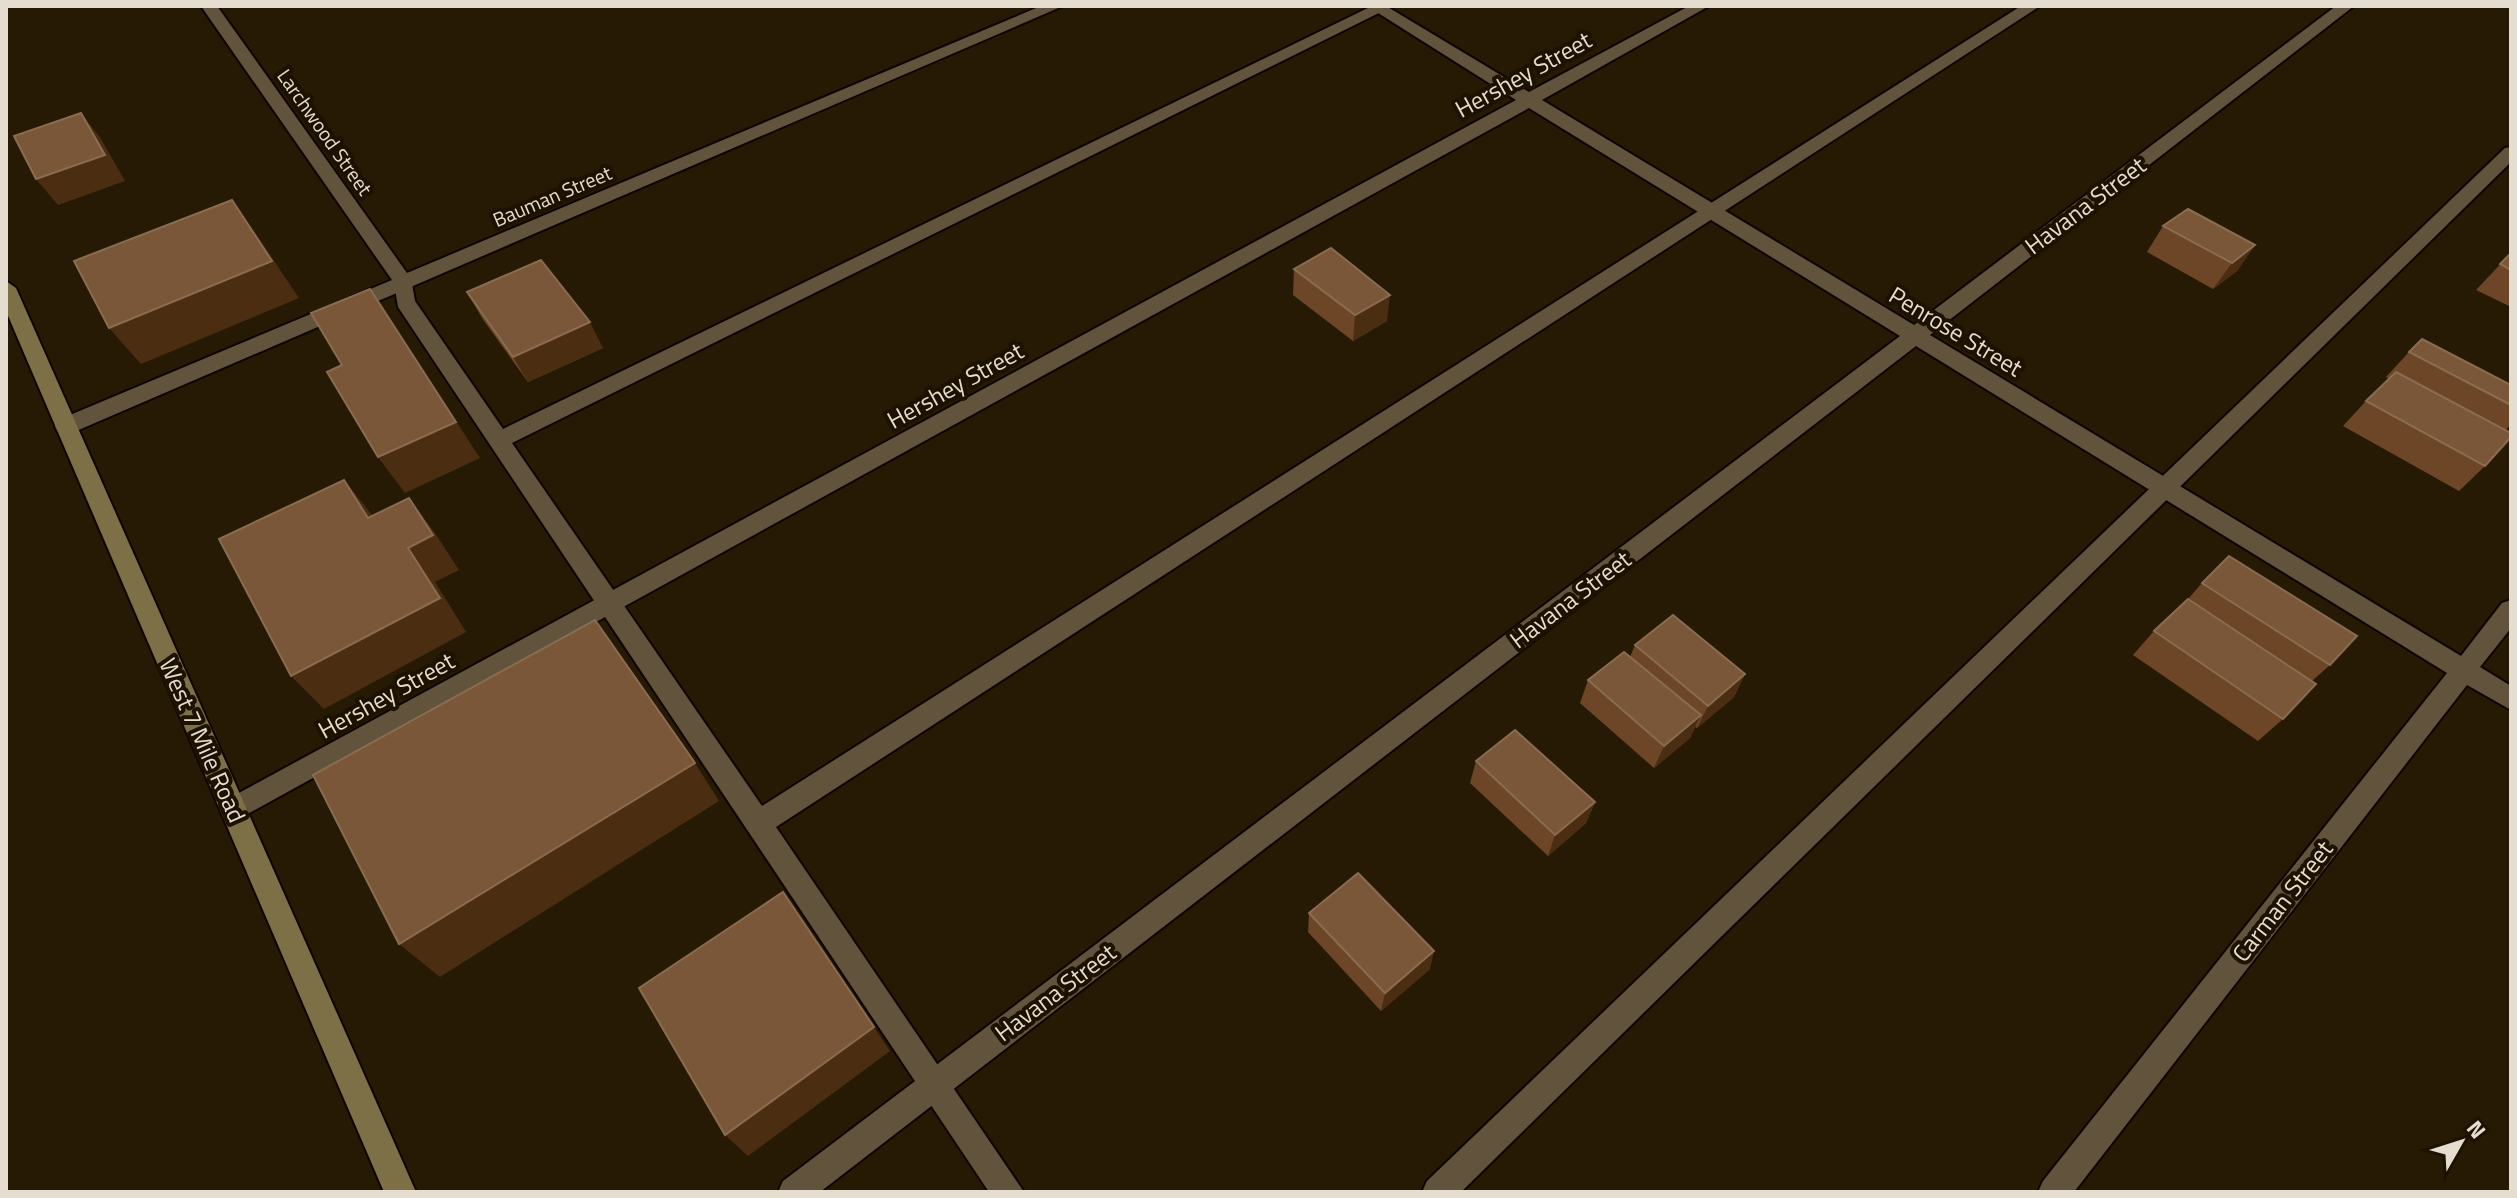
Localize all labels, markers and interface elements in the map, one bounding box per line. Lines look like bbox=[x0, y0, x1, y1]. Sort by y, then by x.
street label: Hershey Street bbox=[1448, 21, 1598, 126]
street label: Larchwood Street bbox=[270, 62, 380, 202]
street label: Havana Street bbox=[2017, 147, 2154, 263]
street label: Bauman Street bbox=[488, 157, 616, 235]
street label: Penrose Street bbox=[1882, 277, 2030, 385]
street label: Hershey Street bbox=[880, 332, 1030, 437]
street label: Havana Street bbox=[1502, 541, 1639, 657]
street label: Hershey Street bbox=[311, 642, 461, 747]
street label: West 7 Mile Road bbox=[151, 652, 255, 828]
street label: Carman Street bbox=[2223, 832, 2341, 969]
street label: Havana Street bbox=[987, 934, 1124, 1050]
north arrow bbox=[2421, 1102, 2501, 1182]
text: N bbox=[2459, 1113, 2495, 1146]

